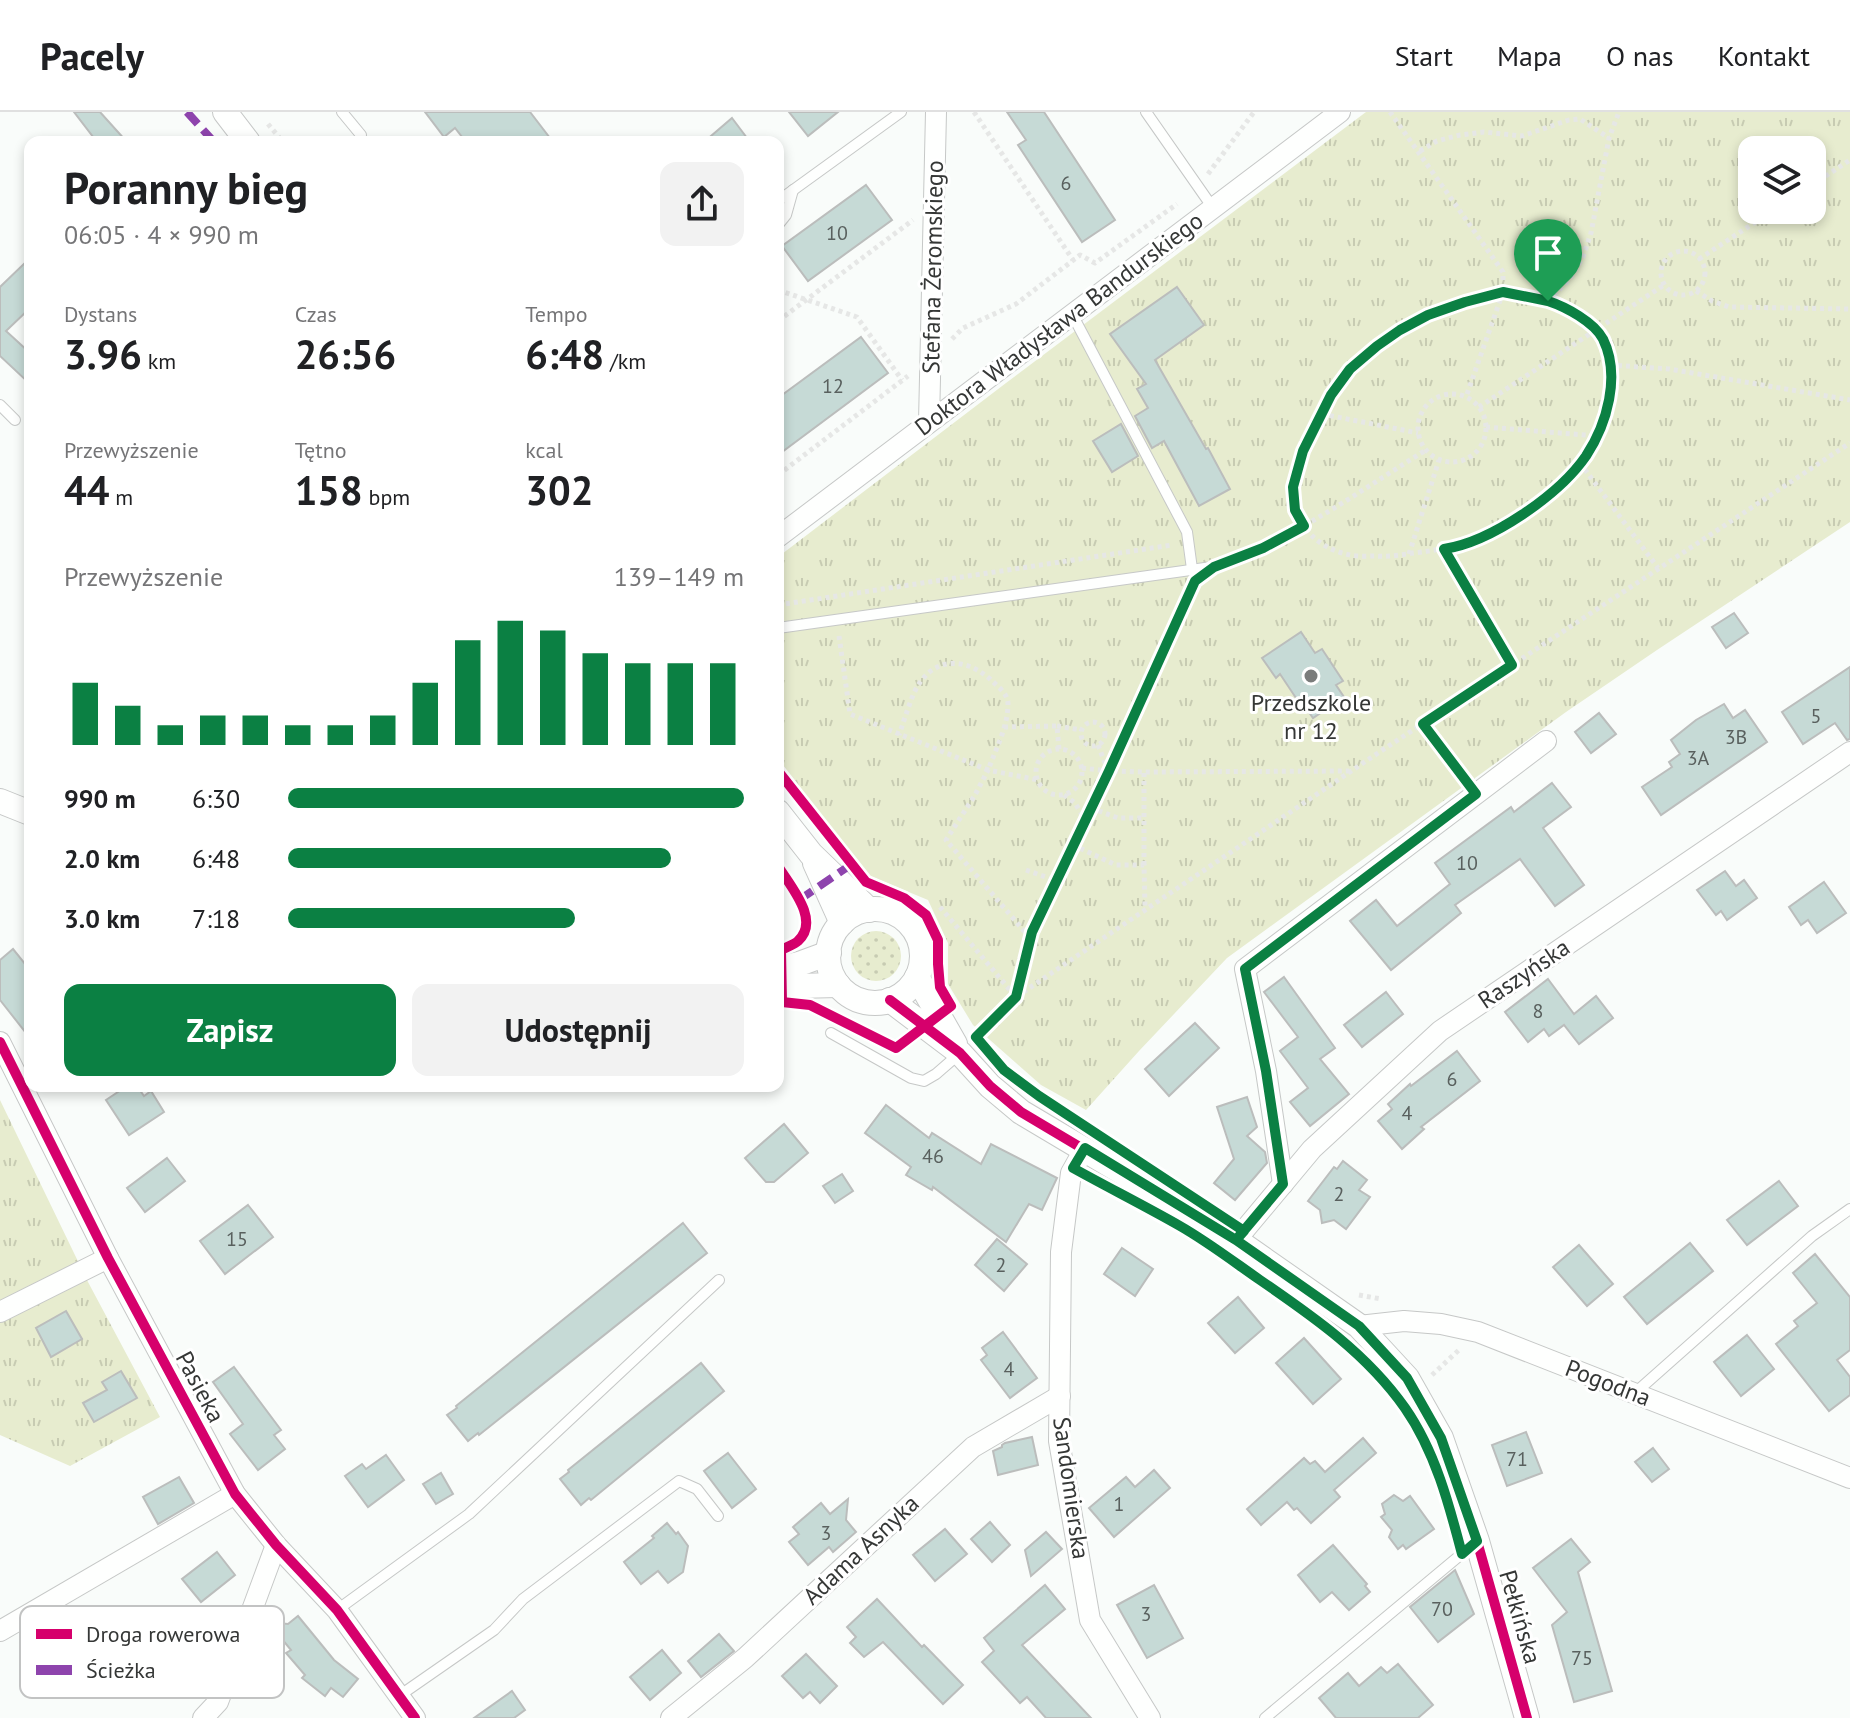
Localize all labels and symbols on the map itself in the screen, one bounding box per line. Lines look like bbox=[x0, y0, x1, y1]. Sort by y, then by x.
street label: Stefana Żeromskiego bbox=[915, 160, 950, 374]
house number: 6 bbox=[1061, 170, 1071, 196]
street label: Doktora Władysława Bandurskiego bbox=[908, 205, 1209, 442]
pin bbox=[1514, 219, 1582, 301]
house number: 10 bbox=[826, 220, 848, 246]
house number: 12 bbox=[822, 373, 844, 399]
marker: Przedszkole nr 12 bbox=[1302, 667, 1320, 685]
place label: Przedszkole nr 12 bbox=[1251, 687, 1371, 746]
house number: 5 bbox=[1811, 703, 1821, 729]
house number: 3B bbox=[1725, 724, 1747, 750]
house number: 3A bbox=[1687, 745, 1710, 771]
house number: 10 bbox=[1456, 850, 1478, 876]
street label: Raszyńska bbox=[1472, 932, 1576, 1016]
house number: 8 bbox=[1533, 998, 1543, 1024]
house number: 6 bbox=[1447, 1066, 1457, 1092]
house number: 4 bbox=[1402, 1100, 1413, 1126]
house number: 46 bbox=[922, 1143, 944, 1169]
house number: 2 bbox=[1334, 1181, 1344, 1207]
house number: 15 bbox=[226, 1226, 248, 1252]
house number: 2 bbox=[996, 1252, 1006, 1278]
street label: Pasieka bbox=[169, 1346, 232, 1428]
street label: Pogodna bbox=[1561, 1352, 1655, 1413]
house number: 4 bbox=[1004, 1356, 1015, 1382]
street label: Sandomierska bbox=[1046, 1415, 1097, 1561]
house number: 71 bbox=[1506, 1446, 1528, 1472]
street label: Adama Asnyka bbox=[796, 1488, 925, 1611]
house number: 1 bbox=[1114, 1491, 1124, 1517]
house number: 3 bbox=[821, 1520, 831, 1546]
street label: Pełkińska bbox=[1492, 1566, 1549, 1667]
house number: 70 bbox=[1431, 1596, 1453, 1622]
house number: 3 bbox=[1141, 1601, 1151, 1627]
legend bbox=[20, 1606, 284, 1698]
text: Droga rowerowa bbox=[86, 1620, 241, 1648]
house number: 75 bbox=[1571, 1645, 1593, 1671]
text: Ścieżka bbox=[86, 1656, 156, 1684]

